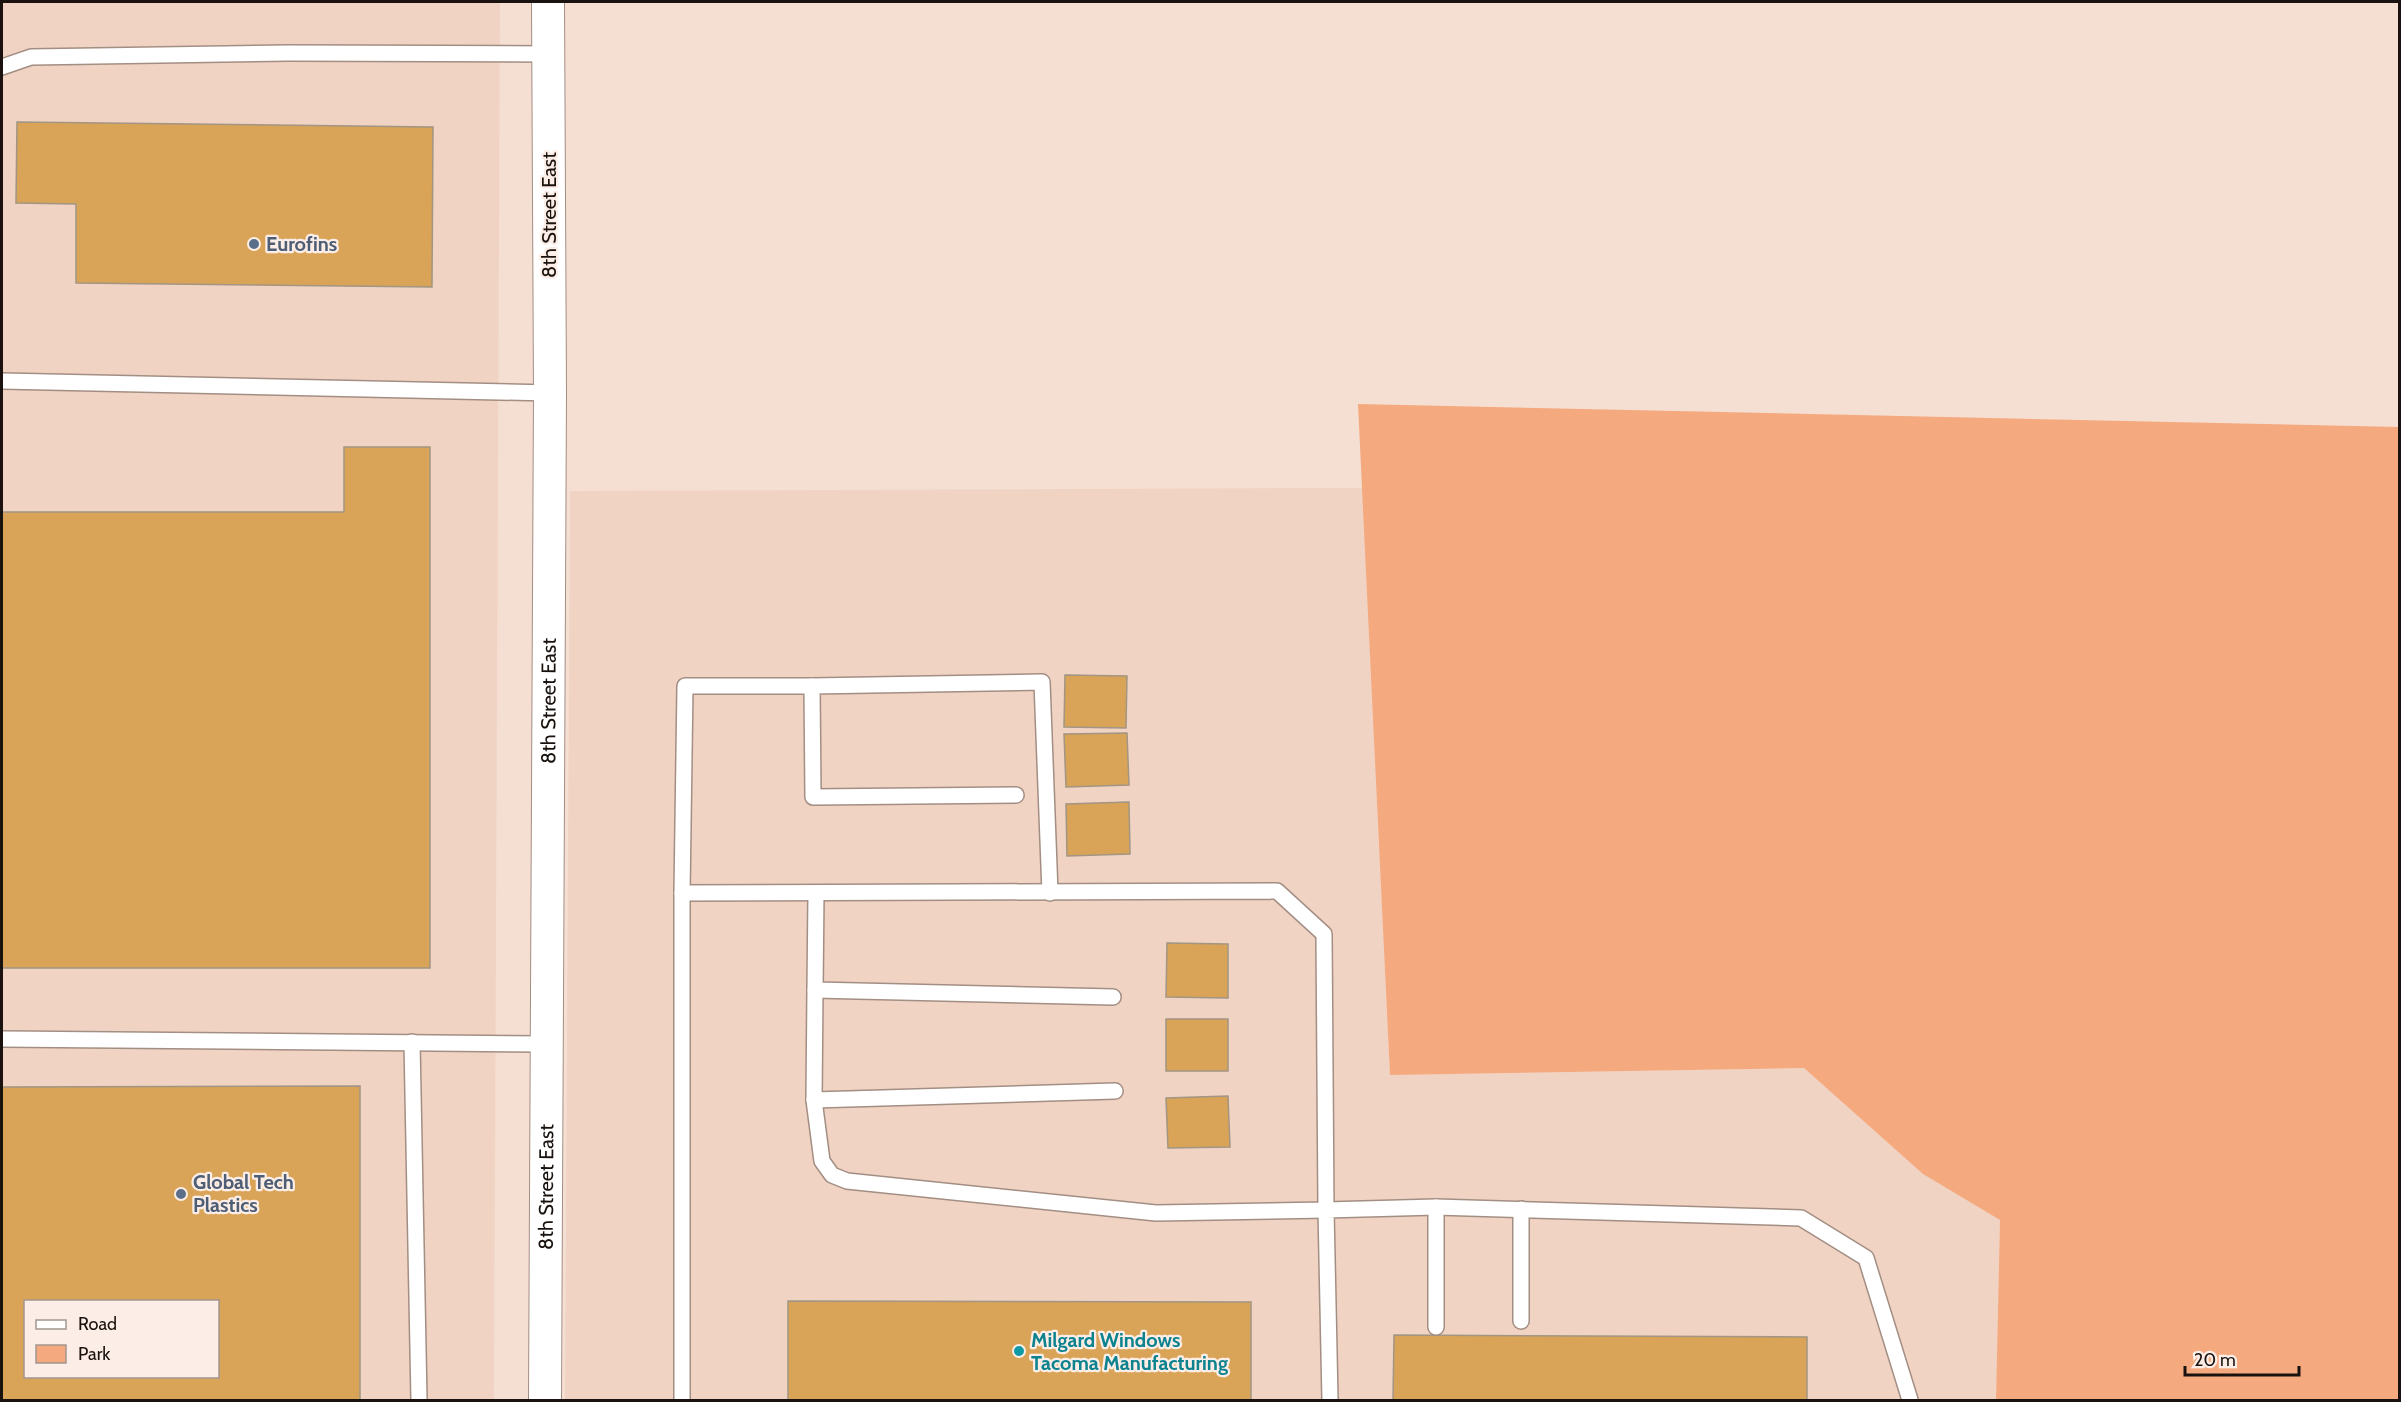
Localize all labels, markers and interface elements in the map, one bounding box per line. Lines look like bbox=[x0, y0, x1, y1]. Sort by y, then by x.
street label: 8th Street East bbox=[537, 152, 561, 278]
place label: Eurofins bbox=[266, 232, 337, 256]
marker: Eurofins bbox=[247, 237, 261, 251]
street label: 8th Street East bbox=[536, 638, 561, 764]
street label: 8th Street East bbox=[534, 1124, 558, 1250]
place label: Global Tech Plastics bbox=[193, 1170, 294, 1217]
marker: Global Tech Plastics bbox=[174, 1187, 188, 1201]
legend bbox=[24, 1300, 219, 1378]
text: Road bbox=[78, 1313, 117, 1335]
place label: Milgard Windows Tacoma Manufacturing bbox=[1031, 1328, 1228, 1375]
scale bar bbox=[2185, 1339, 2299, 1377]
text: Park bbox=[78, 1343, 111, 1365]
marker: Milgard Windows Tacoma Manufacturing bbox=[1012, 1344, 1026, 1358]
text: 20 m bbox=[2194, 1349, 2236, 1371]

